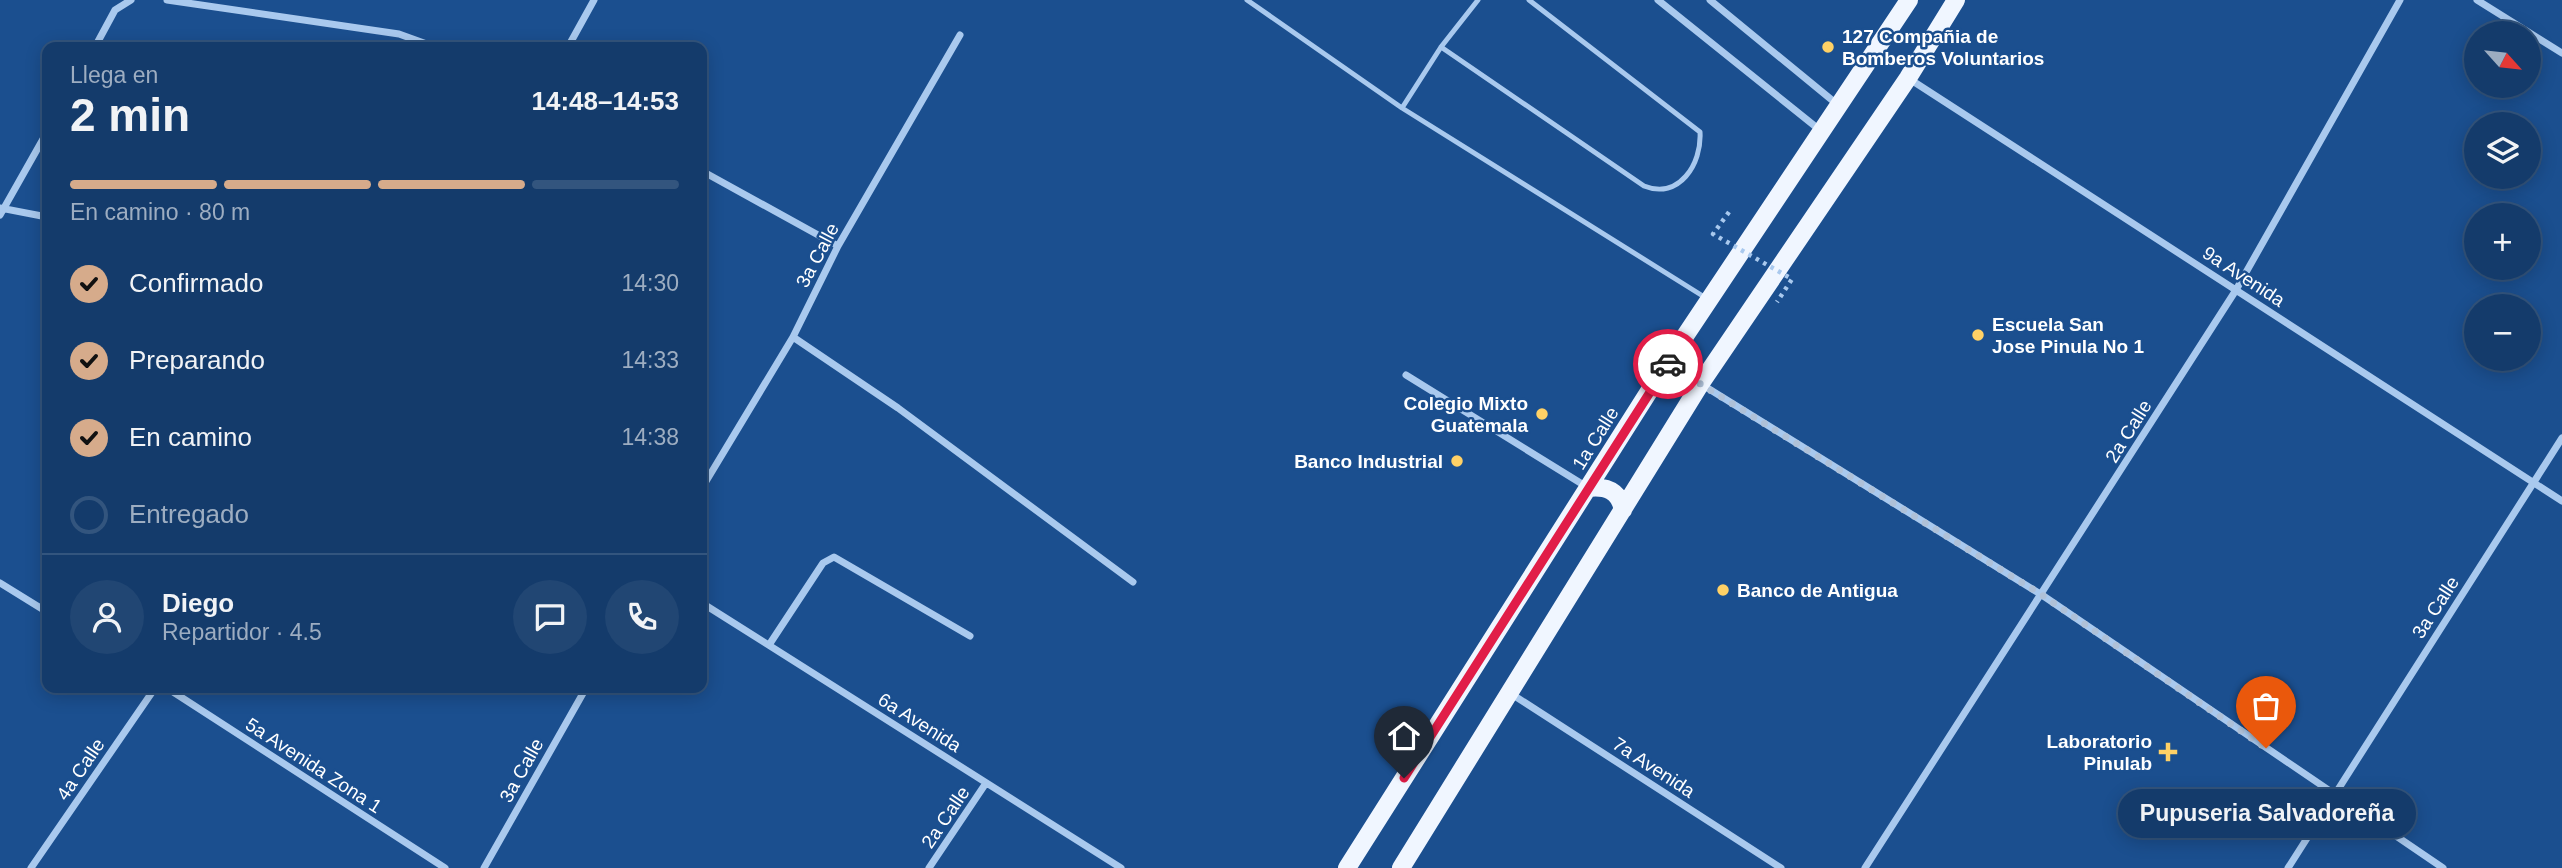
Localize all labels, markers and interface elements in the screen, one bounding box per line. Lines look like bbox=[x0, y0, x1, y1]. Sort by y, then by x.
north arrow bbox=[2464, 21, 2541, 98]
map controls bbox=[2464, 21, 2541, 371]
place label: 127 Compañia de Bomberos Voluntarios bbox=[1842, 26, 2044, 69]
marker: 127 Compañia de Bomberos Voluntarios bbox=[1820, 39, 1836, 55]
text: Llega en bbox=[70, 62, 158, 88]
text: 14:48–14:53 bbox=[532, 86, 679, 116]
text: 2 min bbox=[70, 89, 190, 141]
button: layers bbox=[2464, 112, 2541, 189]
text: En camino · 80 m bbox=[70, 199, 250, 225]
button: + bbox=[2464, 203, 2541, 280]
street label: 3a Calle bbox=[792, 220, 843, 291]
street label: 9a Avenida bbox=[2199, 242, 2289, 311]
icon: check bbox=[70, 265, 108, 303]
text: Confirmado bbox=[129, 268, 263, 298]
text: 14:30 bbox=[621, 270, 679, 296]
button: − bbox=[2464, 294, 2541, 371]
place label: Escuela San Jose Pinula No 1 bbox=[1992, 314, 2144, 357]
marker: Escuela San Jose Pinula No 1 bbox=[1970, 327, 1986, 343]
courier bbox=[1633, 329, 1703, 399]
icon: check bbox=[70, 342, 108, 380]
text: Preparando bbox=[129, 345, 265, 375]
icon: car bbox=[1649, 345, 1687, 383]
text: 14:33 bbox=[621, 347, 679, 373]
place label: Colegio Mixto Guatemala bbox=[1403, 393, 1528, 436]
street label: 2a Calle bbox=[2101, 396, 2156, 466]
street label: 1a Calle bbox=[1568, 403, 1623, 473]
marker: Colegio Mixto Guatemala bbox=[1534, 406, 1550, 422]
icon: check bbox=[70, 419, 108, 457]
text: En camino bbox=[129, 422, 252, 452]
text: 14:38 bbox=[621, 424, 679, 450]
place label: Banco Industrial bbox=[1294, 451, 1443, 472]
marker: Banco Industrial bbox=[1449, 453, 1465, 469]
text: Entregado bbox=[129, 499, 249, 529]
street label: 3a Calle bbox=[2408, 572, 2463, 642]
button: person bbox=[70, 580, 144, 654]
button: chat bbox=[513, 580, 587, 654]
button: phone bbox=[605, 580, 679, 654]
place label: Banco de Antigua bbox=[1737, 580, 1898, 601]
marker: Banco de Antigua bbox=[1715, 582, 1731, 598]
text: Diego bbox=[162, 588, 234, 618]
text: Repartidor · 4.5 bbox=[162, 619, 322, 645]
pin bbox=[2236, 676, 2296, 748]
icon: bag bbox=[2247, 687, 2285, 725]
street label: 6a Avenida bbox=[874, 689, 965, 756]
pin bbox=[1374, 706, 1434, 778]
street label: 5a Avenida Zona 1 bbox=[242, 714, 386, 817]
icon: home bbox=[1385, 717, 1423, 755]
place label: Laboratorio Pinulab bbox=[2046, 731, 2152, 774]
street label: 7a Avenida bbox=[1609, 733, 1699, 802]
street label: 4a Calle bbox=[52, 735, 109, 804]
street label: 3a Calle bbox=[495, 735, 548, 806]
marker: Laboratorio Pinulab bbox=[2158, 742, 2178, 762]
street label: 2a Calle bbox=[917, 783, 974, 852]
callout: Pupuseria Salvadoreña bbox=[2117, 790, 2415, 839]
text: Pupuseria Salvadoreña bbox=[2140, 800, 2394, 826]

